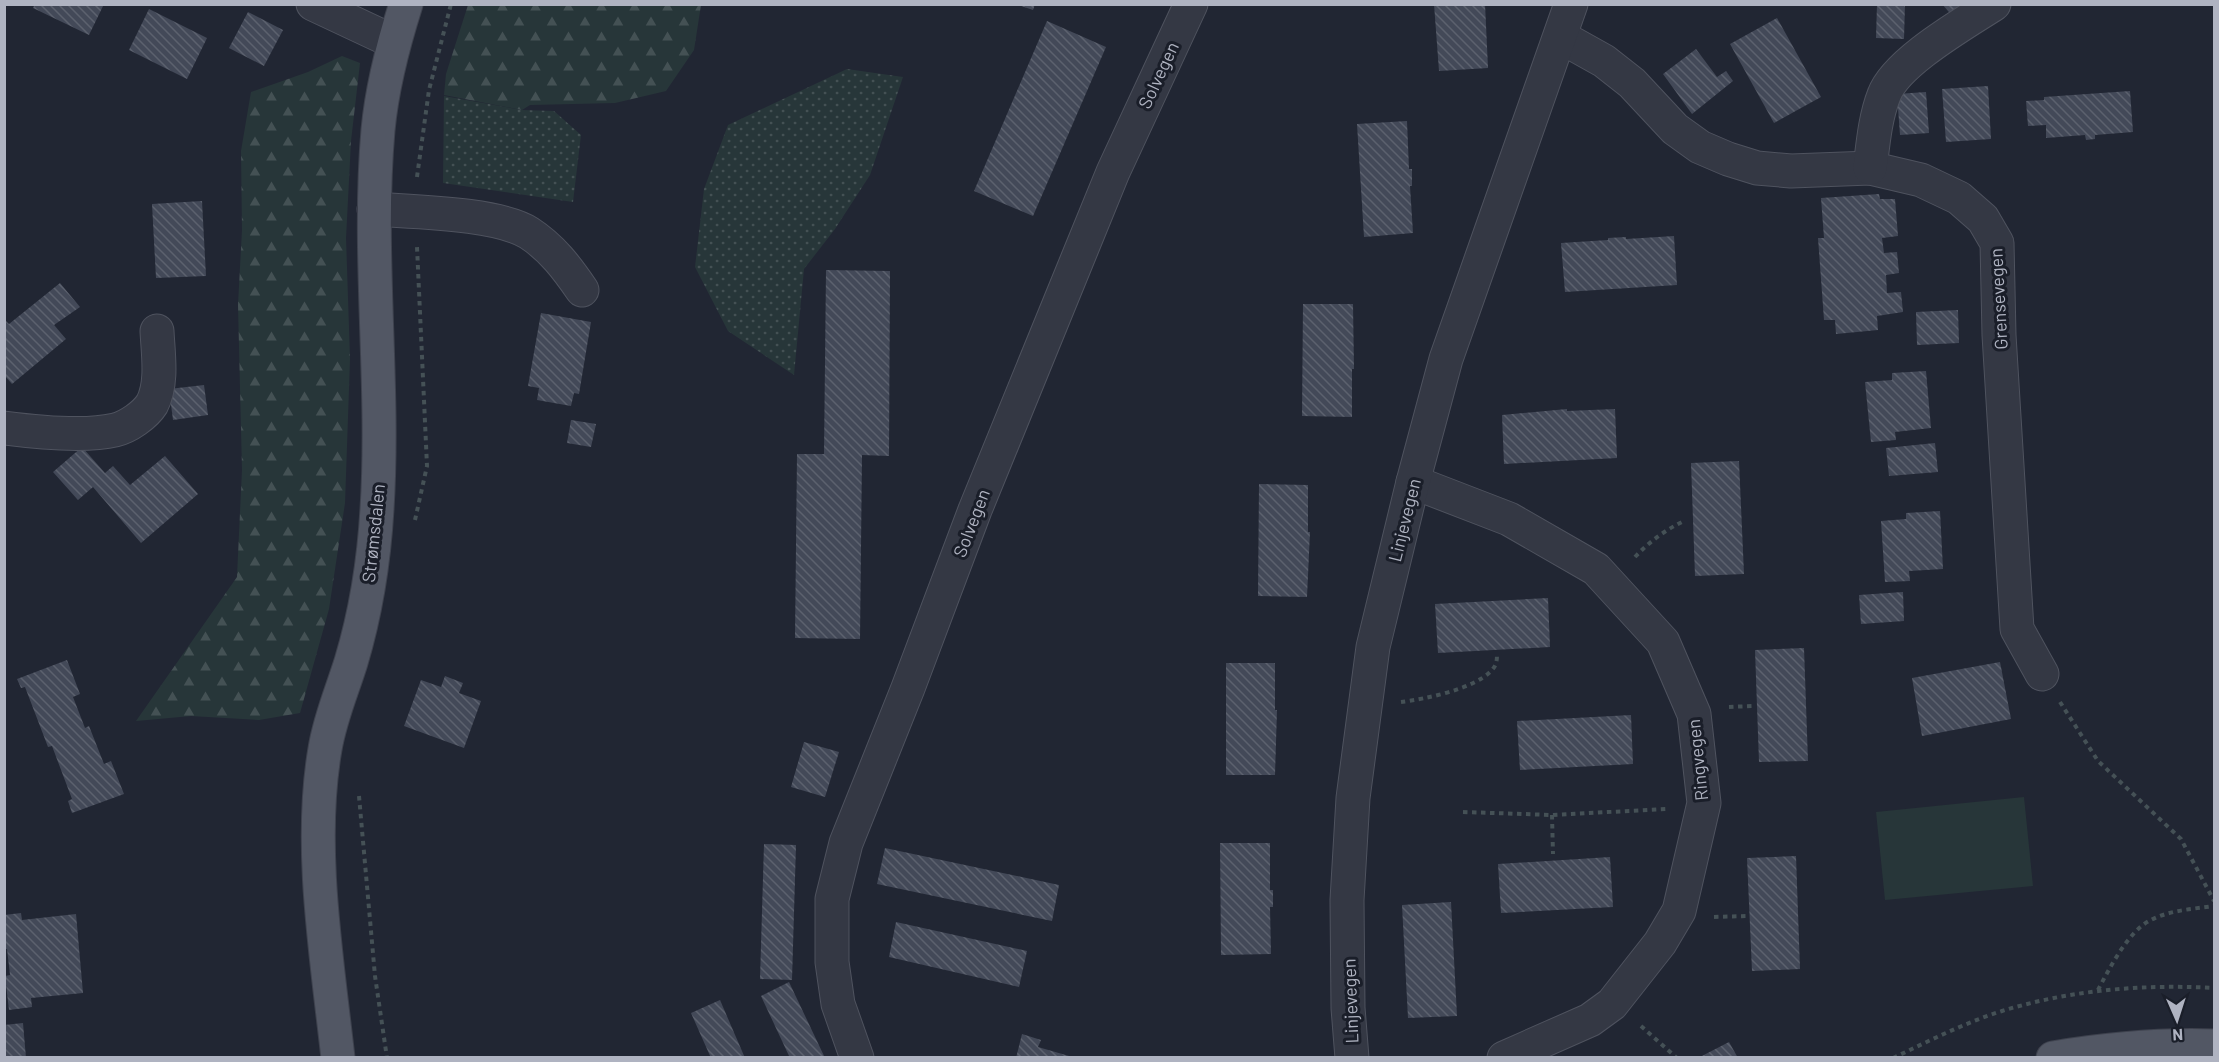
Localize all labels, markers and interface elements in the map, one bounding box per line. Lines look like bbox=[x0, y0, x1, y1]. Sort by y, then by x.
street label: Solvegen bbox=[1133, 38, 1183, 112]
street label: Grensevegen bbox=[1984, 248, 2012, 350]
street label: Linjevegen bbox=[1383, 476, 1425, 564]
street label: Strømsdalen bbox=[357, 483, 389, 583]
street label: Solvegen bbox=[948, 486, 994, 560]
street label: Ringvegen bbox=[1682, 718, 1712, 802]
street label: Linjevegen bbox=[1338, 958, 1362, 1044]
north arrow bbox=[2147, 990, 2207, 1050]
text: N bbox=[2172, 1026, 2184, 1045]

